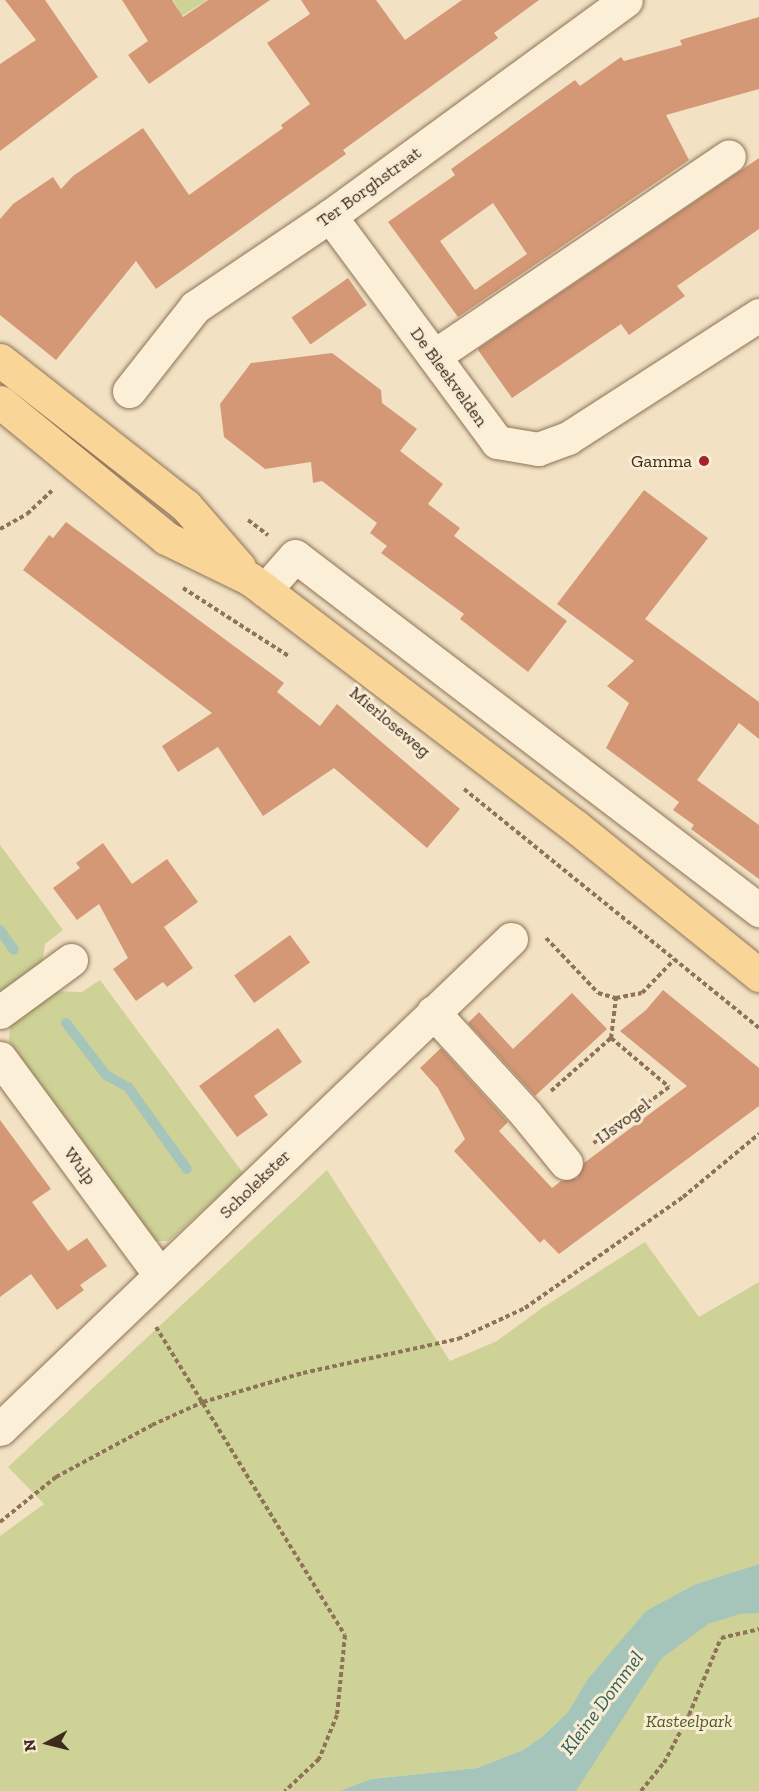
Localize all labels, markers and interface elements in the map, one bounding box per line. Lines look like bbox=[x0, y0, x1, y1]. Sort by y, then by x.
street label: Ter Borghstraat bbox=[313, 142, 425, 232]
street label: De Bleekvelden bbox=[406, 323, 492, 431]
place label: Gamma bbox=[631, 450, 692, 472]
marker: Gamma bbox=[697, 454, 711, 468]
street label: Mierloseweg bbox=[345, 682, 435, 762]
street label: IJsvogel bbox=[591, 1094, 655, 1148]
street label: Wulp bbox=[59, 1143, 101, 1189]
street label: Scholekster bbox=[215, 1145, 295, 1223]
water label: Kleine Dommel bbox=[555, 1647, 649, 1759]
park label: Kasteelpark bbox=[646, 1710, 732, 1732]
north arrow bbox=[18, 1713, 78, 1773]
text: N bbox=[19, 1738, 40, 1752]

